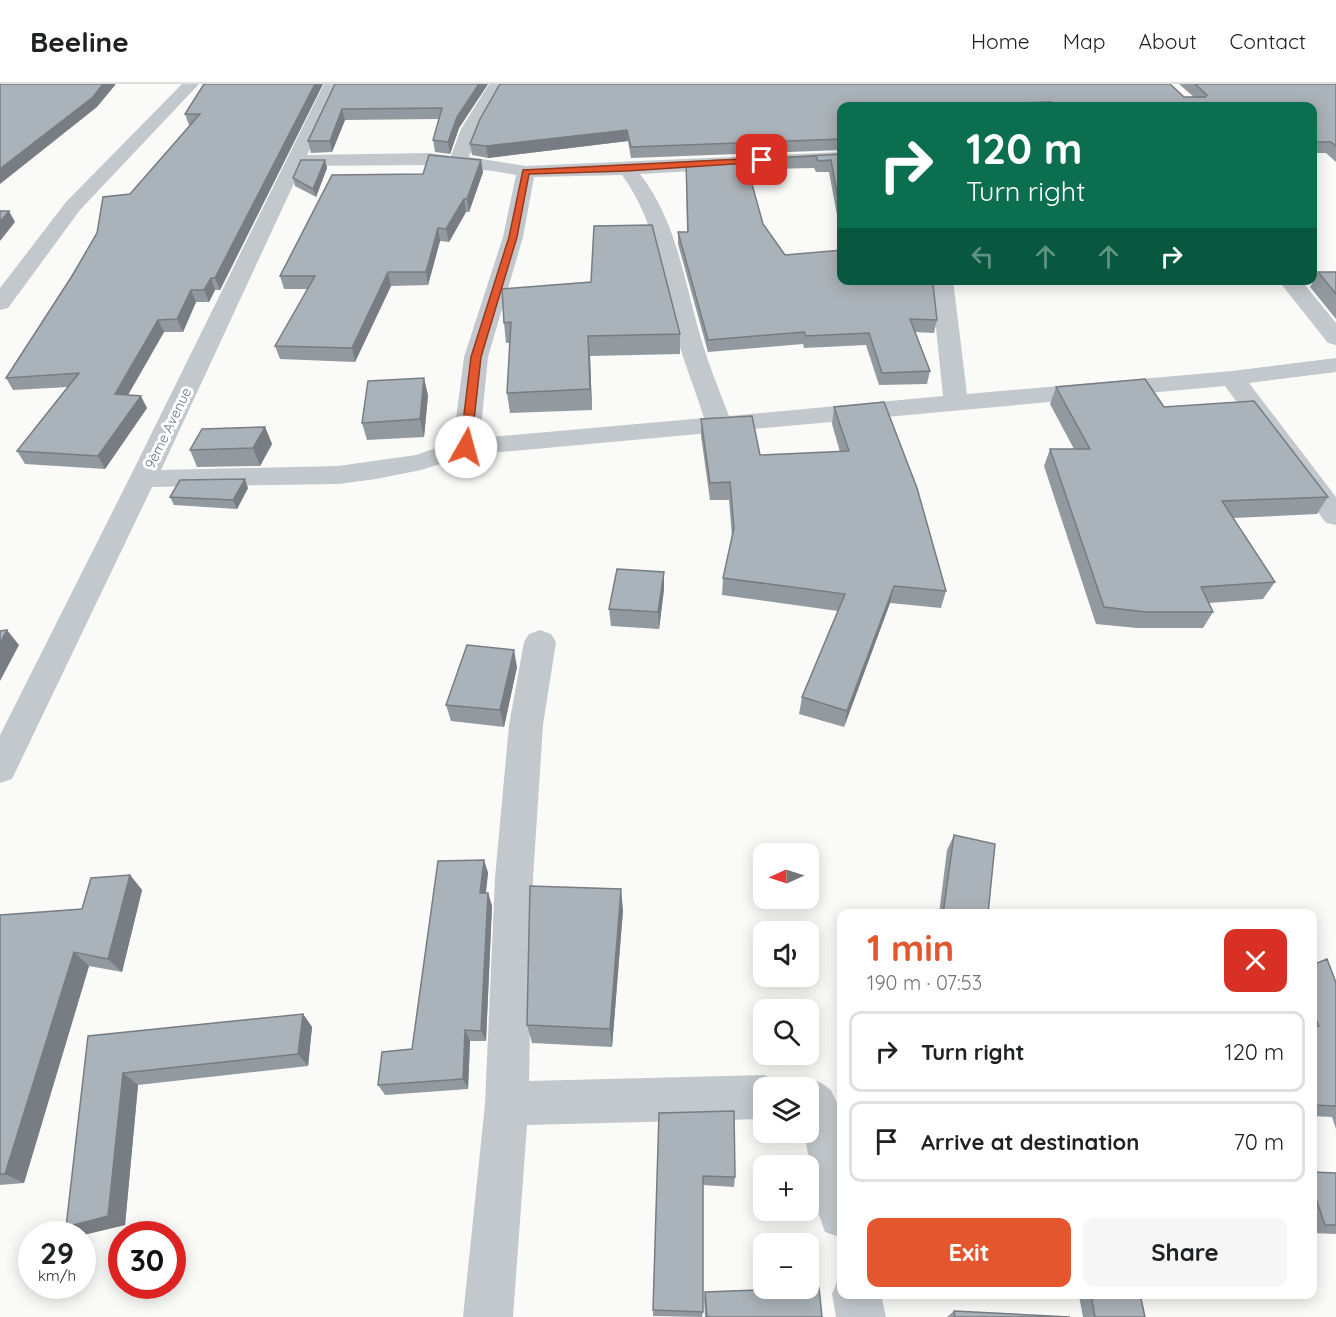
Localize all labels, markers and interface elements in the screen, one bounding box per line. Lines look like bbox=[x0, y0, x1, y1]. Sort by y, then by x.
text: Beeline bbox=[30, 24, 129, 59]
text: Home bbox=[971, 28, 1030, 54]
text: Map bbox=[1063, 28, 1106, 54]
text: About bbox=[1139, 28, 1197, 54]
text: Contact bbox=[1230, 28, 1306, 54]
text: 120 m bbox=[966, 122, 1083, 175]
icon: right bbox=[867, 126, 945, 204]
pin bbox=[736, 134, 787, 185]
icon: arrive bbox=[745, 143, 778, 176]
text: Turn right bbox=[966, 174, 1085, 208]
icon: left bbox=[966, 240, 999, 273]
icon: ahead bbox=[1029, 240, 1062, 273]
icon: ahead bbox=[1092, 240, 1125, 273]
icon: right bbox=[1155, 240, 1188, 273]
street label: 9ème Avenue bbox=[141, 384, 195, 472]
position arrow bbox=[434, 415, 498, 479]
north arrow bbox=[753, 843, 819, 909]
map controls bbox=[753, 843, 819, 1299]
button: sound bbox=[753, 921, 819, 987]
text: 1 min bbox=[867, 925, 954, 970]
button: close bbox=[1224, 929, 1287, 992]
text: 190 m · 07:53 bbox=[867, 970, 982, 995]
button: search bbox=[753, 999, 819, 1065]
icon: right bbox=[870, 1035, 903, 1068]
text: Turn right bbox=[921, 1038, 1025, 1066]
text: 120 m bbox=[1225, 1038, 1284, 1066]
button: layers bbox=[753, 1077, 819, 1143]
icon: arrive bbox=[870, 1125, 903, 1158]
text: Arrive at destination bbox=[921, 1128, 1139, 1156]
text: 70 m bbox=[1234, 1128, 1284, 1156]
button: + bbox=[753, 1155, 819, 1221]
button: Exit bbox=[867, 1218, 1071, 1287]
button: Share bbox=[1083, 1218, 1287, 1287]
speed limit sign: 30 bbox=[108, 1221, 186, 1299]
button: − bbox=[753, 1233, 819, 1299]
text: 29 bbox=[40, 1234, 74, 1272]
text: km/h bbox=[38, 1266, 76, 1285]

